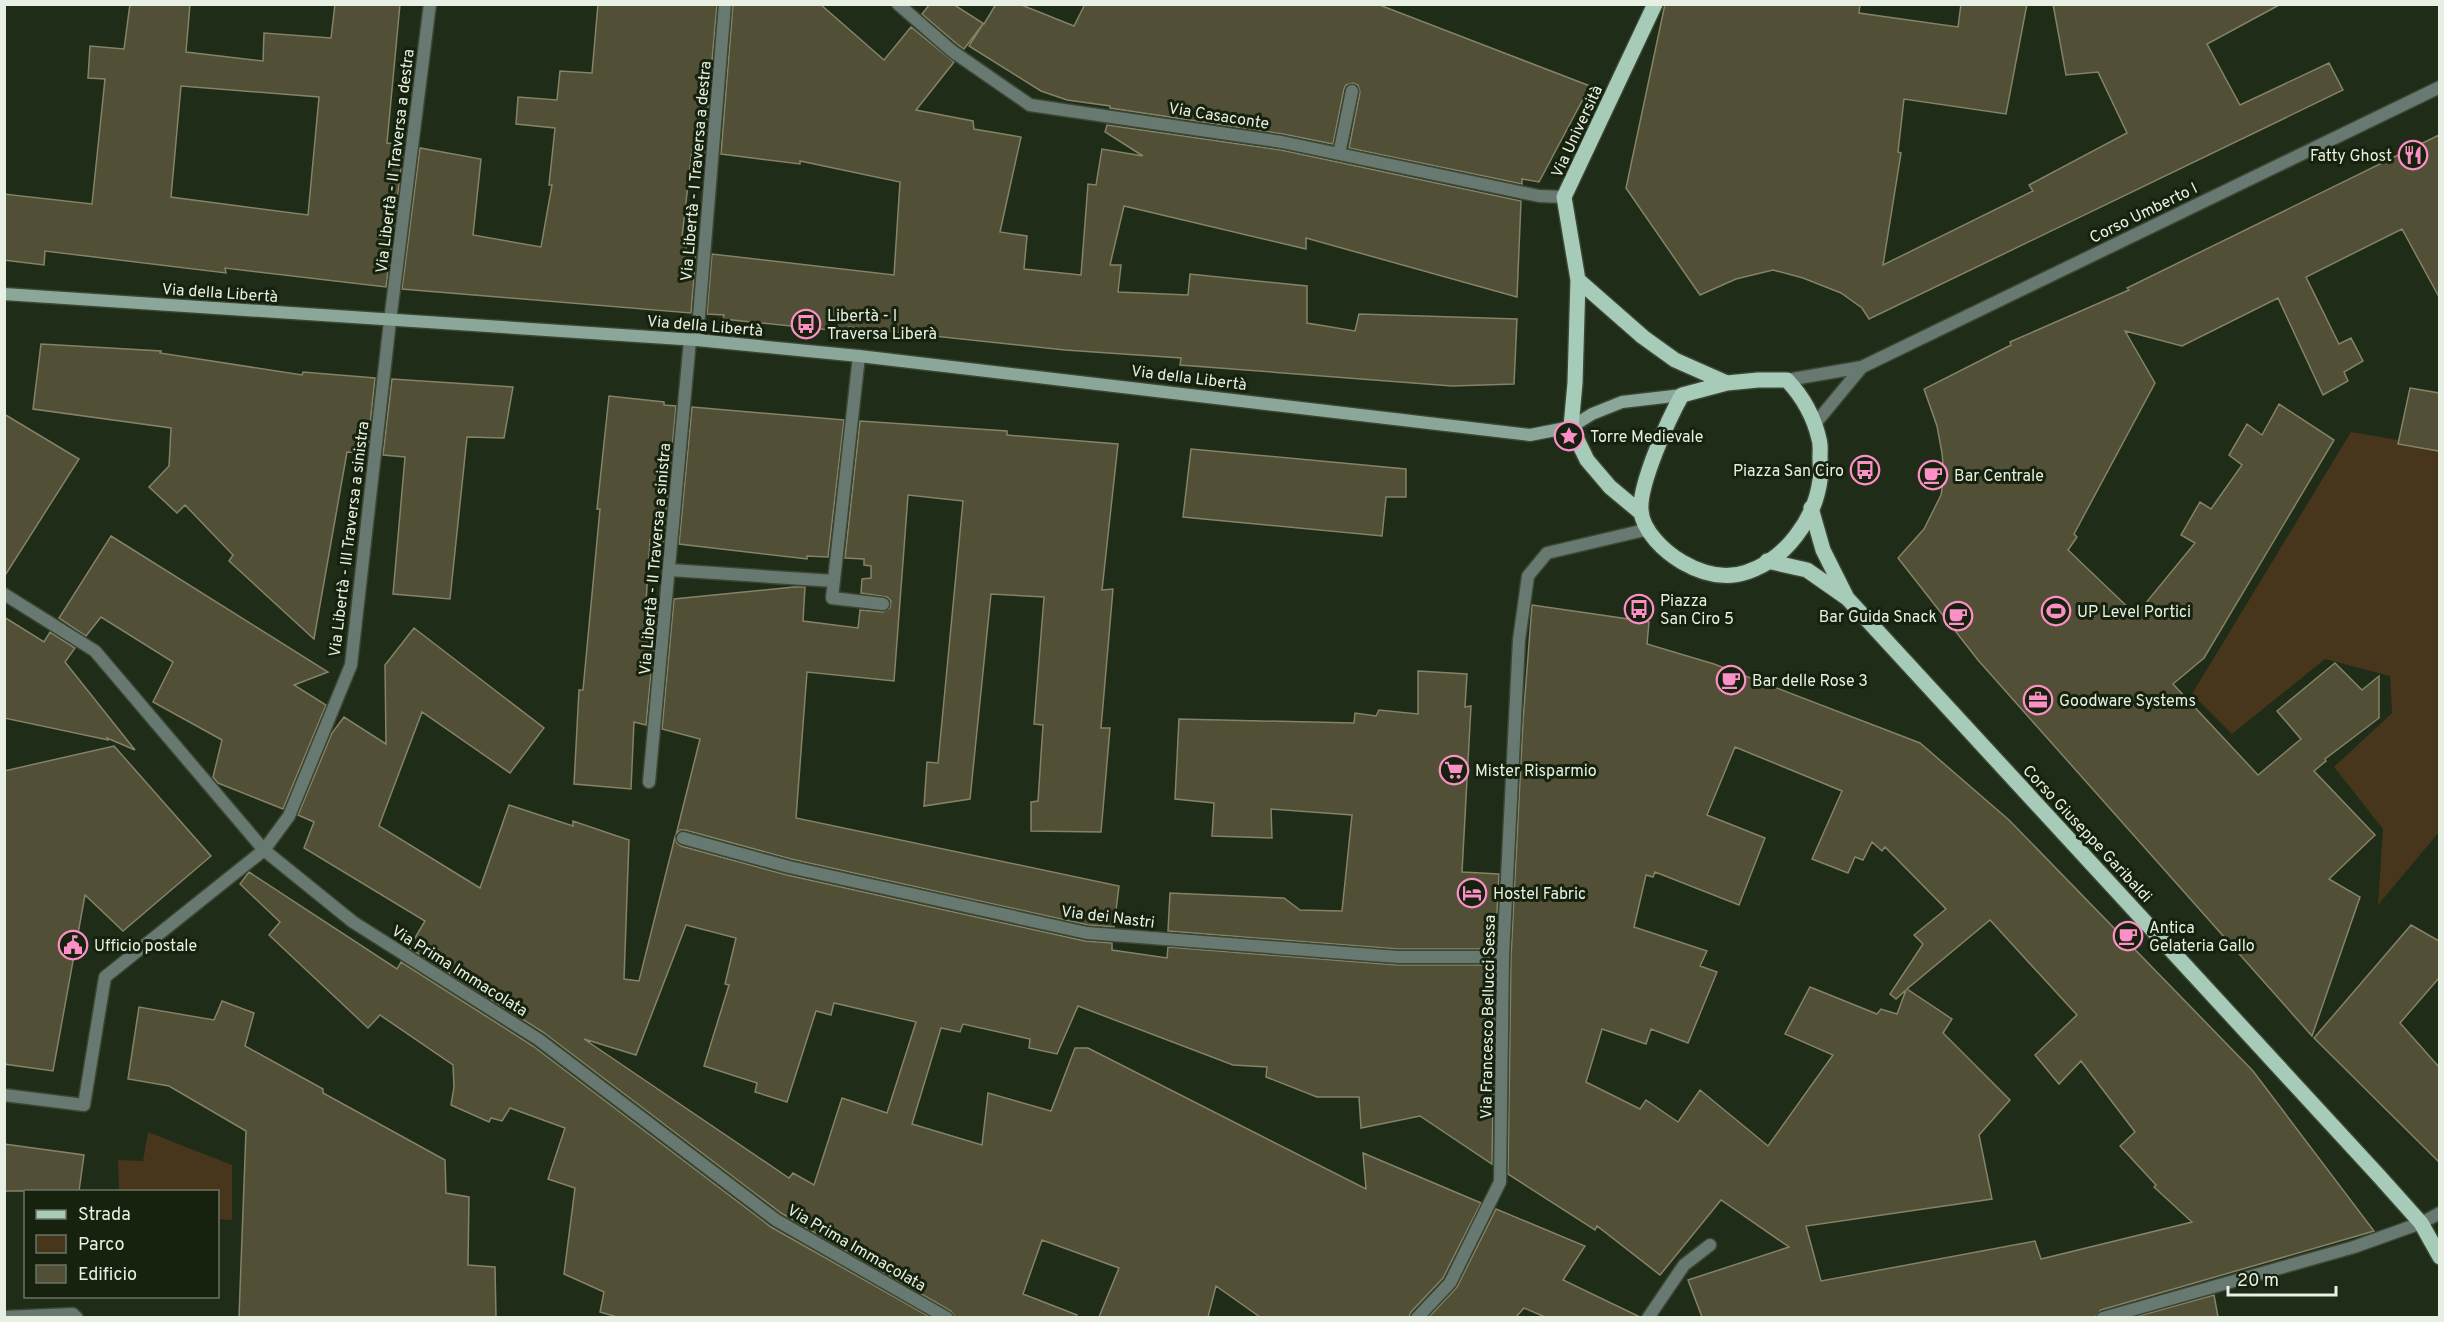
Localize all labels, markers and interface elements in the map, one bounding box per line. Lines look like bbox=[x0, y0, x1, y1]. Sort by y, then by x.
street label: Via Libertà - II Traversa a destra bbox=[372, 48, 420, 275]
street label: Via Libertà - I Traversa a destra bbox=[677, 60, 717, 282]
street label: Via Università bbox=[1548, 82, 1608, 181]
street label: Via Casaconte bbox=[1167, 99, 1270, 135]
restaurant icon: Fatty Ghost bbox=[2397, 139, 2429, 171]
place label: Fatty Ghost bbox=[2310, 147, 2392, 167]
street label: Corso Umberto I bbox=[2087, 179, 2201, 249]
street label: Via della Libertà bbox=[161, 280, 279, 308]
place label: Libertà - I Traversa Liberà bbox=[827, 307, 937, 345]
bus stop icon: Libertà - I Traversa Liberà bbox=[790, 308, 822, 340]
street label: Via della Libertà bbox=[646, 312, 764, 342]
street label: Via della Libertà bbox=[1130, 362, 1248, 396]
street label: Via Libertà - III Traversa a sinistra bbox=[326, 420, 374, 658]
place icon: Torre Medievale bbox=[1553, 420, 1585, 452]
place label: Torre Medievale bbox=[1590, 428, 1703, 448]
street label: Via Libertà - II Traversa a sinistra bbox=[636, 442, 676, 676]
bus stop icon: Piazza San Ciro bbox=[1849, 454, 1881, 486]
cafe icon: Bar Centrale bbox=[1917, 459, 1949, 491]
place label: Piazza San Ciro bbox=[1733, 462, 1844, 482]
place label: Bar Centrale bbox=[1954, 467, 2044, 487]
place label: Piazza San Ciro 5 bbox=[1660, 592, 1734, 630]
bus stop icon: Piazza San Ciro 5 bbox=[1623, 593, 1655, 625]
sports icon: UP Level Portici bbox=[2040, 595, 2072, 627]
cafe icon: Bar Guida Snack bbox=[1942, 600, 1974, 632]
place label: UP Level Portici bbox=[2077, 603, 2191, 623]
place label: Bar Guida Snack bbox=[1819, 608, 1937, 628]
cafe icon: Bar delle Rose 3 bbox=[1715, 664, 1747, 696]
place label: Bar delle Rose 3 bbox=[1752, 672, 1868, 692]
office icon: Goodware Systems bbox=[2022, 684, 2054, 716]
place label: Goodware Systems bbox=[2059, 692, 2196, 712]
supermarket icon: Mister Risparmio bbox=[1438, 754, 1470, 786]
street label: Corso Giuseppe Garibaldi bbox=[2018, 761, 2156, 907]
place label: Mister Risparmio bbox=[1475, 762, 1597, 782]
hotel icon: Hostel Fabric bbox=[1456, 877, 1488, 909]
place label: Hostel Fabric bbox=[1493, 885, 1586, 905]
street label: Via dei Nastri bbox=[1060, 902, 1156, 934]
street label: Via Francesco Bellucci Sessa bbox=[1477, 915, 1501, 1119]
place label: Antica Gelateria Gallo bbox=[2149, 919, 2255, 957]
cafe icon: Antica Gelateria Gallo bbox=[2112, 920, 2144, 952]
street label: Via Prima Immacolata bbox=[387, 922, 531, 1022]
public building icon: Ufficio postale bbox=[57, 929, 89, 961]
place label: Ufficio postale bbox=[94, 937, 197, 957]
legend bbox=[24, 1190, 219, 1298]
street label: Via Prima Immacolata bbox=[783, 1201, 929, 1297]
text: Strada bbox=[78, 1204, 131, 1227]
text: Parco bbox=[78, 1234, 124, 1257]
scale bar bbox=[2228, 1259, 2336, 1297]
text: Edificio bbox=[78, 1264, 137, 1287]
text: 20 m bbox=[2237, 1270, 2279, 1293]

